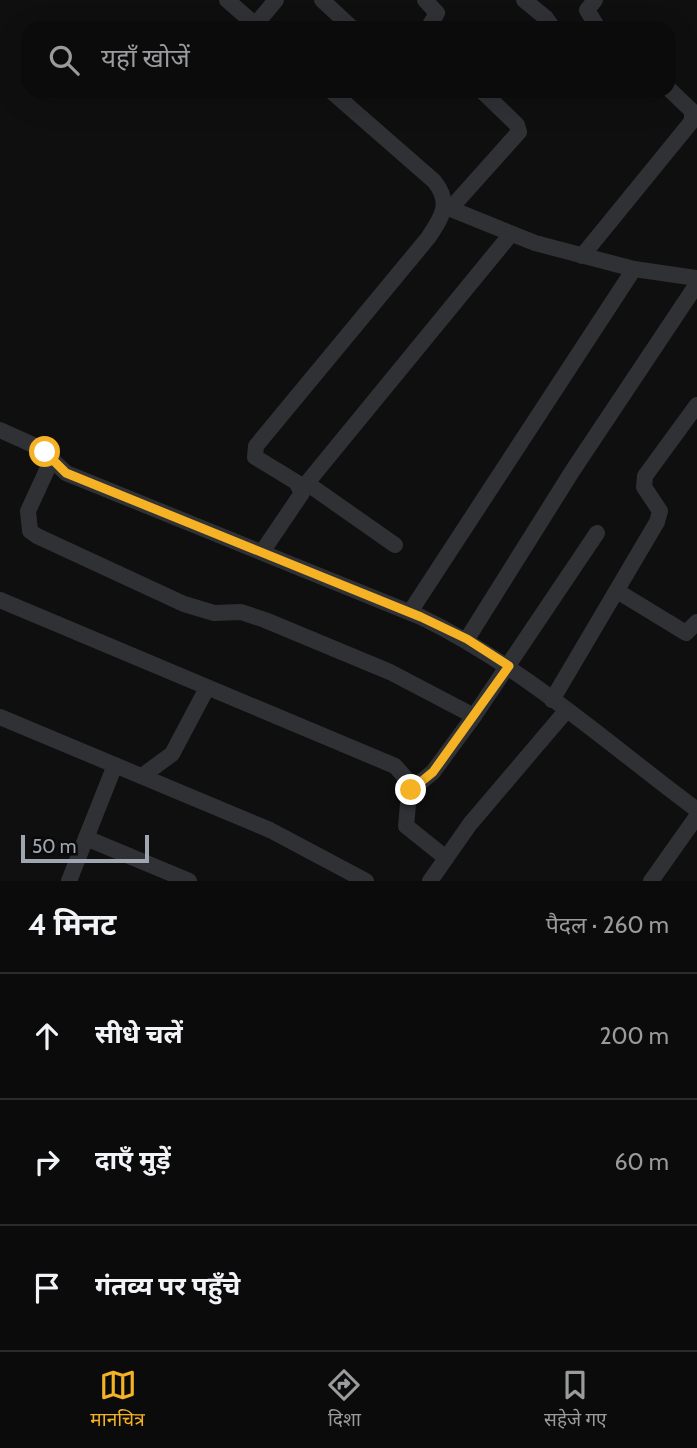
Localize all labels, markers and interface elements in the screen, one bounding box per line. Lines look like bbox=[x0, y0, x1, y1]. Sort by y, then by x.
search box bbox=[21, 21, 676, 98]
icon: search bbox=[45, 41, 83, 79]
text: यहाँ खोजें bbox=[101, 42, 190, 74]
route start bbox=[29, 436, 60, 467]
route end bbox=[395, 774, 426, 805]
scale bar bbox=[21, 832, 149, 864]
text: 50 m bbox=[32, 835, 76, 858]
text: 4 मिनट bbox=[28, 906, 116, 943]
text: पैदल · 260 m bbox=[546, 911, 669, 939]
icon: ahead bbox=[28, 1017, 66, 1055]
text: सीधे चलें bbox=[95, 1018, 183, 1050]
text: 200 m bbox=[599, 1022, 669, 1050]
icon: right bbox=[28, 1143, 66, 1181]
text: दाएँ मुड़ें bbox=[95, 1144, 171, 1176]
text: 60 m bbox=[615, 1148, 669, 1176]
icon: arrive bbox=[28, 1269, 66, 1307]
text: गंतव्य पर पहुँचे bbox=[95, 1270, 240, 1302]
tab: मानचित्र bbox=[90, 1366, 145, 1434]
tab: दिशा bbox=[325, 1366, 363, 1434]
tab: सहेजे गए bbox=[544, 1366, 607, 1434]

